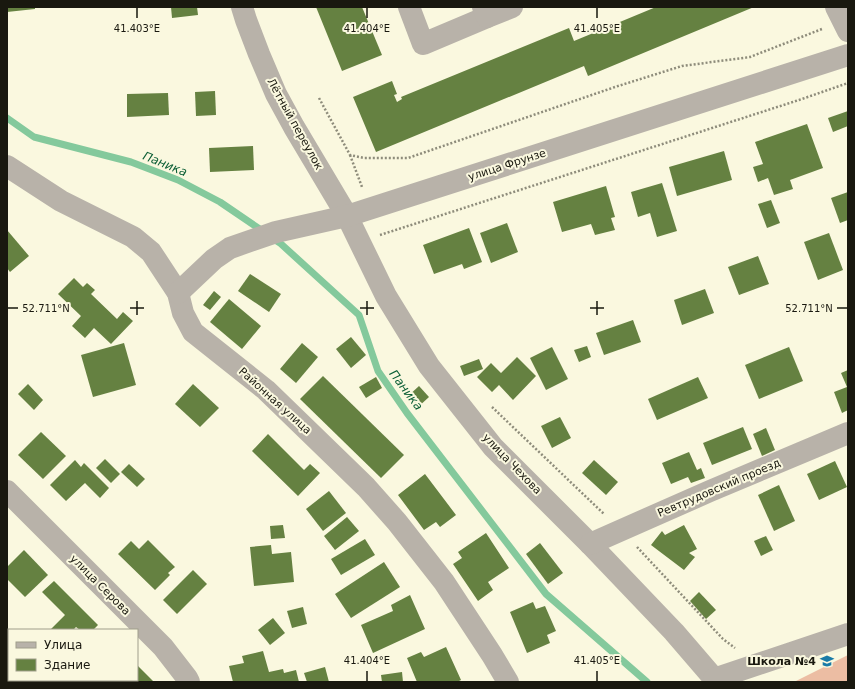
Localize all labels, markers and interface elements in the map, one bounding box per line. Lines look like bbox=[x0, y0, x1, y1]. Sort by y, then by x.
text: 41.403°E bbox=[114, 23, 160, 34]
text: 41.404°E bbox=[344, 23, 390, 34]
text: 41.405°E bbox=[574, 23, 620, 34]
street label: Лётный переулок bbox=[264, 76, 326, 172]
street label: улица Фрунзе bbox=[466, 146, 548, 184]
water label: Паника bbox=[141, 149, 189, 179]
text: 52.711°N bbox=[22, 303, 70, 314]
text: 52.711°N bbox=[785, 303, 833, 314]
street label: Районная улица bbox=[236, 365, 314, 437]
water label: Паника bbox=[386, 367, 426, 413]
street label: улица Чехова bbox=[480, 431, 544, 497]
street label: Ревтрудовский проезд bbox=[656, 456, 783, 520]
street label: улица Серова bbox=[67, 552, 133, 618]
legend bbox=[8, 629, 138, 681]
text: Улица bbox=[44, 638, 82, 652]
school or university icon: Школа №4 bbox=[819, 653, 835, 669]
text: 41.404°E bbox=[344, 655, 390, 666]
text: 41.405°E bbox=[574, 655, 620, 666]
place label: Школа №4 bbox=[747, 655, 816, 668]
text: Здание bbox=[44, 658, 90, 672]

